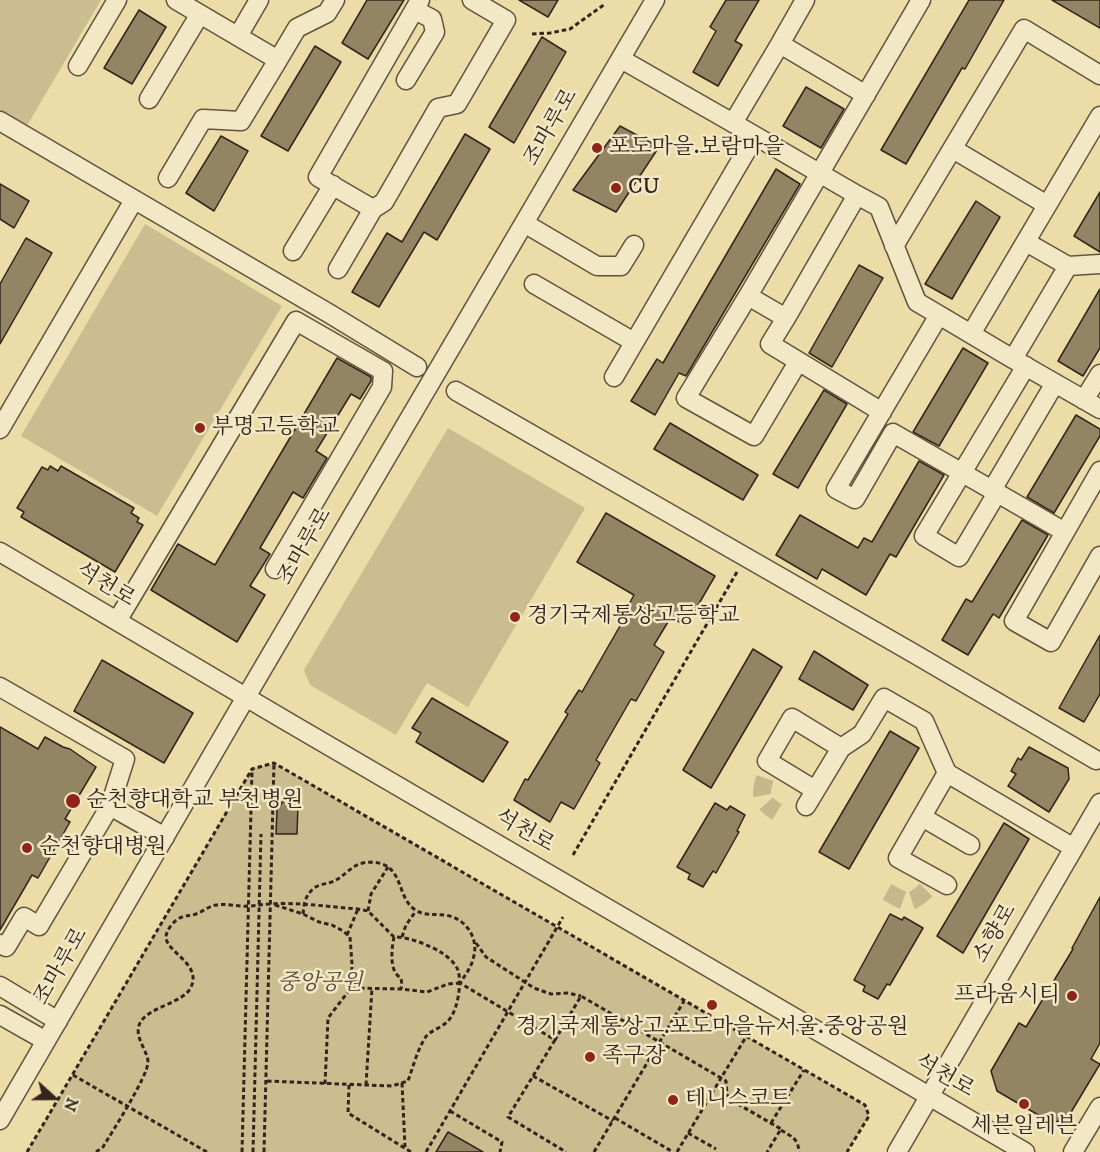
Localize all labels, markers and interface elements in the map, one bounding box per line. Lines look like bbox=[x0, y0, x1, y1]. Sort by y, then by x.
street label: 조마루로 bbox=[519, 85, 585, 171]
place label: 포도마을.보람마을 bbox=[609, 135, 784, 161]
marker: 포도마을.보람마을 bbox=[590, 141, 604, 155]
place label: CU bbox=[628, 175, 660, 201]
marker: CU bbox=[609, 181, 623, 195]
place label: 부명고등학교 bbox=[212, 415, 340, 441]
marker: 부명고등학교 bbox=[193, 421, 207, 435]
street label: 조마루로 bbox=[273, 504, 339, 590]
street label: 석천로 bbox=[71, 558, 139, 614]
place label: 경기국제통상고등학교 bbox=[527, 604, 740, 630]
marker: 경기국제통상고등학교 bbox=[508, 610, 522, 624]
place label: 순천향대학교 부천병원 bbox=[86, 788, 303, 814]
marker: 순천향대학교 부천병원 bbox=[64, 792, 82, 810]
street label: 석천로 bbox=[490, 805, 558, 859]
place label: 순천향대병원 bbox=[39, 835, 167, 861]
marker: 순천향대병원 bbox=[20, 841, 34, 855]
street label: 소향로 bbox=[969, 900, 1023, 968]
street label: 조마루로 bbox=[29, 924, 95, 1010]
park label: 중앙공원 bbox=[277, 971, 363, 997]
place label: 프라움시티 bbox=[954, 983, 1060, 1009]
marker: 프라움시티 bbox=[1065, 989, 1079, 1003]
marker: 경기국제통상고.포도마을뉴서울.중앙공원 bbox=[705, 998, 719, 1012]
place label: 경기국제통상고.포도마을뉴서울.중앙공원 bbox=[516, 1015, 908, 1041]
place label: 족구장 bbox=[602, 1044, 666, 1070]
marker: 족구장 bbox=[583, 1050, 597, 1064]
street label: 석천로 bbox=[910, 1050, 978, 1104]
north arrow bbox=[24, 1068, 84, 1128]
place label: 테니스코트 bbox=[685, 1087, 791, 1113]
marker: 테니스코트 bbox=[666, 1093, 680, 1107]
text: N bbox=[59, 1095, 82, 1114]
marker: 세븐일레븐 bbox=[1017, 1097, 1031, 1111]
place label: 세븐일레븐 bbox=[971, 1114, 1077, 1140]

